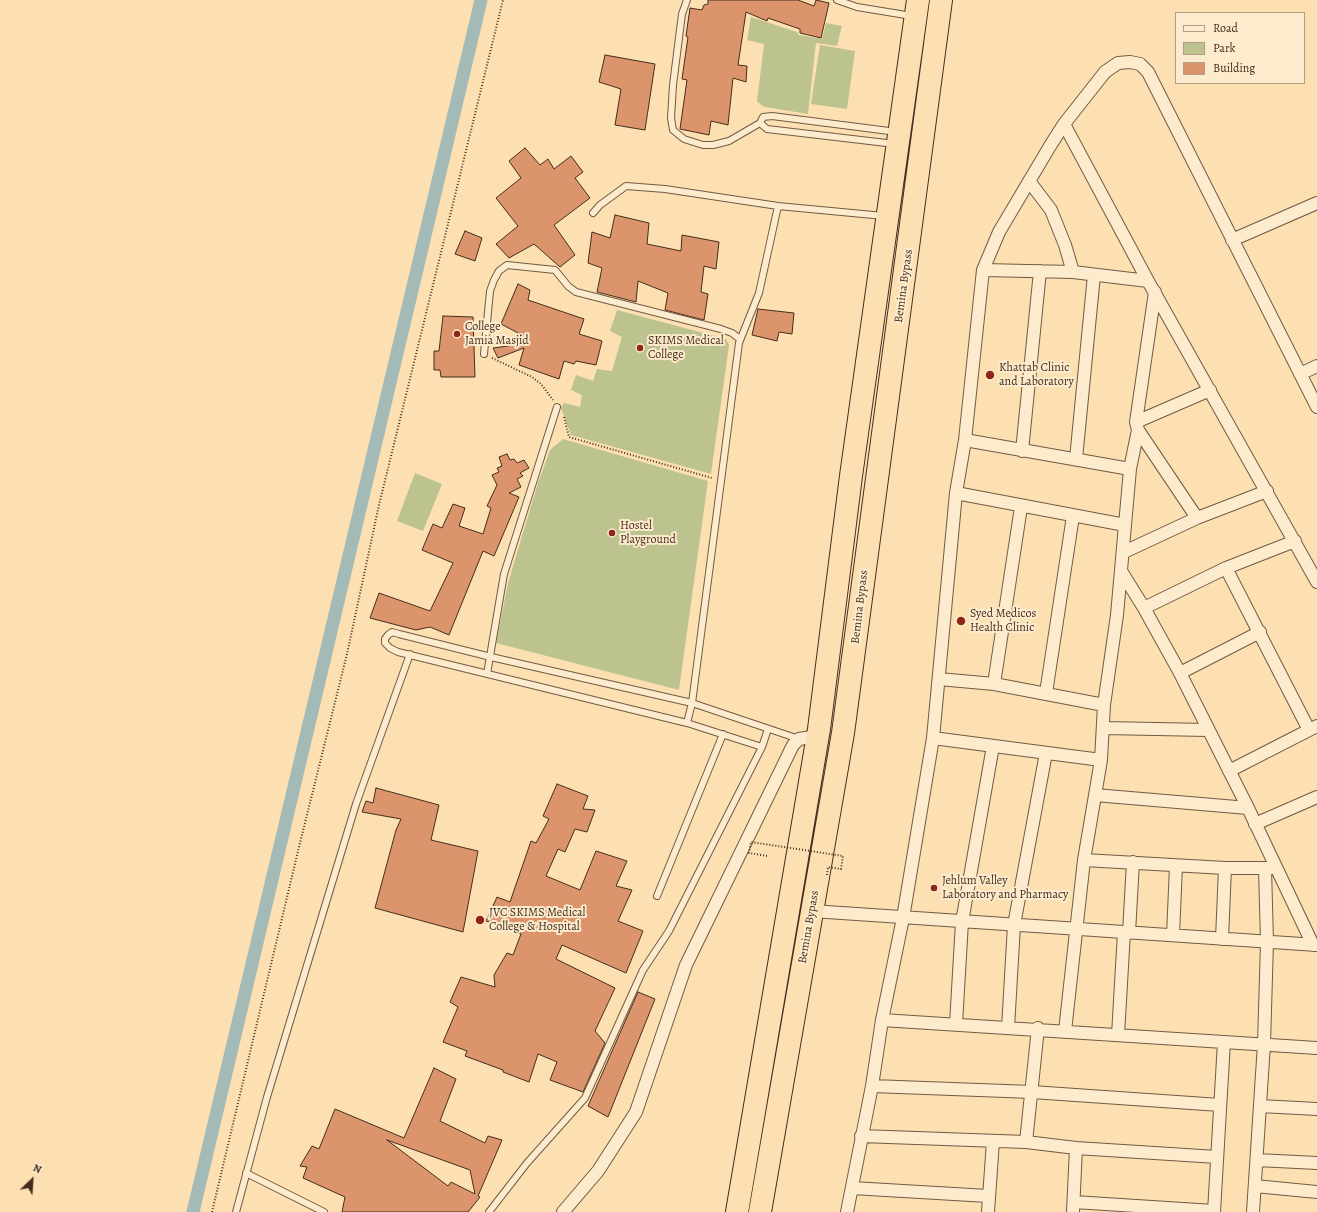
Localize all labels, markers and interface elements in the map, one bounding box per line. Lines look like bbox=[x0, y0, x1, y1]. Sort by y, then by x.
legend bbox=[1175, 12, 1305, 84]
text: Road bbox=[1213, 20, 1238, 36]
text: Park bbox=[1213, 40, 1236, 56]
text: Building bbox=[1213, 60, 1255, 76]
street label: Bemina Bypass bbox=[892, 248, 916, 324]
place label: College Jamia Masjid bbox=[465, 320, 529, 348]
marker: College Jamia Masjid bbox=[452, 329, 462, 339]
place label: SKIMS Medical College bbox=[648, 334, 724, 362]
marker: SKIMS Medical College bbox=[635, 343, 645, 353]
place label: Khattab Clinic and Laboratory bbox=[999, 361, 1074, 389]
marker: Khattab Clinic and Laboratory bbox=[984, 369, 996, 381]
place label: Hostel Playground bbox=[620, 519, 676, 547]
marker: Hostel Playground bbox=[607, 528, 617, 538]
street label: Bemina Bypass bbox=[848, 569, 872, 645]
place label: Syed Medicos Health Clinic bbox=[970, 607, 1036, 635]
marker: Syed Medicos Health Clinic bbox=[955, 615, 967, 627]
place label: Jehlum Valley Laboratory and Pharmacy bbox=[942, 874, 1068, 902]
marker: Jehlum Valley Laboratory and Pharmacy bbox=[929, 883, 939, 893]
street label: Bemina Bypass bbox=[795, 889, 823, 965]
place label: JVC SKIMS Medical College & Hospital bbox=[489, 906, 586, 934]
marker: JVC SKIMS Medical College & Hospital bbox=[474, 914, 486, 926]
north arrow bbox=[12, 1160, 52, 1200]
text: N bbox=[30, 1160, 44, 1177]

